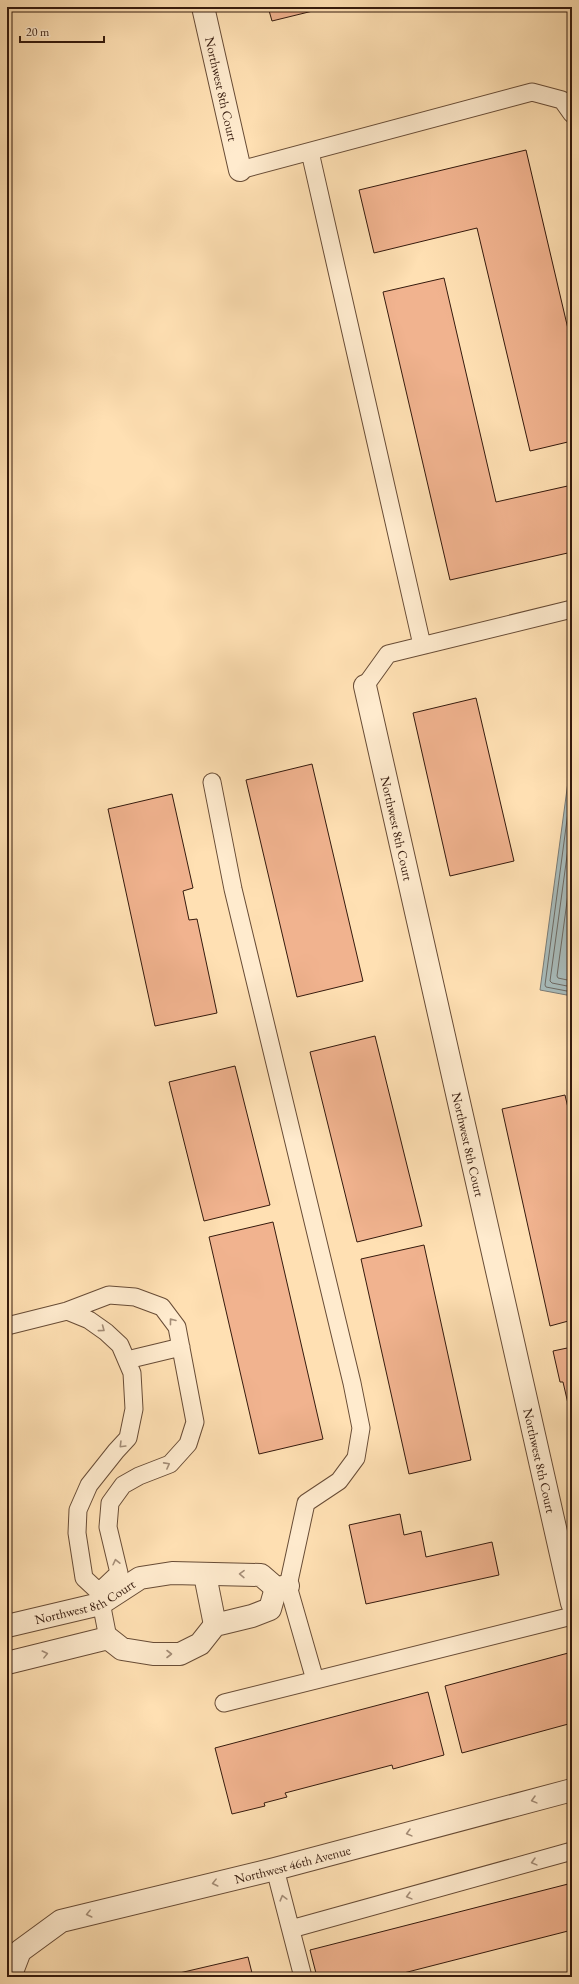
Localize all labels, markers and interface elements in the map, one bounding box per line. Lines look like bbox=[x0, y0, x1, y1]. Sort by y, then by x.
scale bar bbox=[20, 18, 104, 44]
text: 20 m bbox=[26, 24, 50, 40]
street label: Northwest 8th Court bbox=[201, 35, 242, 143]
street label: Northwest 8th Court bbox=[377, 774, 417, 882]
street label: Northwest 8th Court bbox=[448, 1091, 489, 1198]
one-way arrow bbox=[170, 1318, 177, 1325]
one-way arrow bbox=[97, 1324, 104, 1331]
street label: Northwest 8th Court bbox=[520, 1407, 560, 1514]
one-way arrow bbox=[119, 1440, 127, 1448]
one-way arrow bbox=[163, 1462, 170, 1469]
one-way arrow bbox=[112, 1558, 120, 1565]
one-way arrow bbox=[239, 1570, 245, 1578]
street label: Northwest 8th Court bbox=[33, 1575, 138, 1628]
one-way arrow bbox=[42, 1650, 48, 1658]
one-way arrow bbox=[166, 1650, 172, 1658]
one-way arrow bbox=[531, 1795, 538, 1803]
one-way arrow bbox=[405, 1828, 412, 1837]
street label: Northwest 46th Avenue bbox=[233, 1841, 352, 1887]
one-way arrow bbox=[531, 1857, 538, 1866]
one-way arrow bbox=[212, 1879, 218, 1887]
one-way arrow bbox=[406, 1891, 413, 1900]
one-way arrow bbox=[279, 1895, 288, 1902]
one-way arrow bbox=[86, 1909, 93, 1918]

